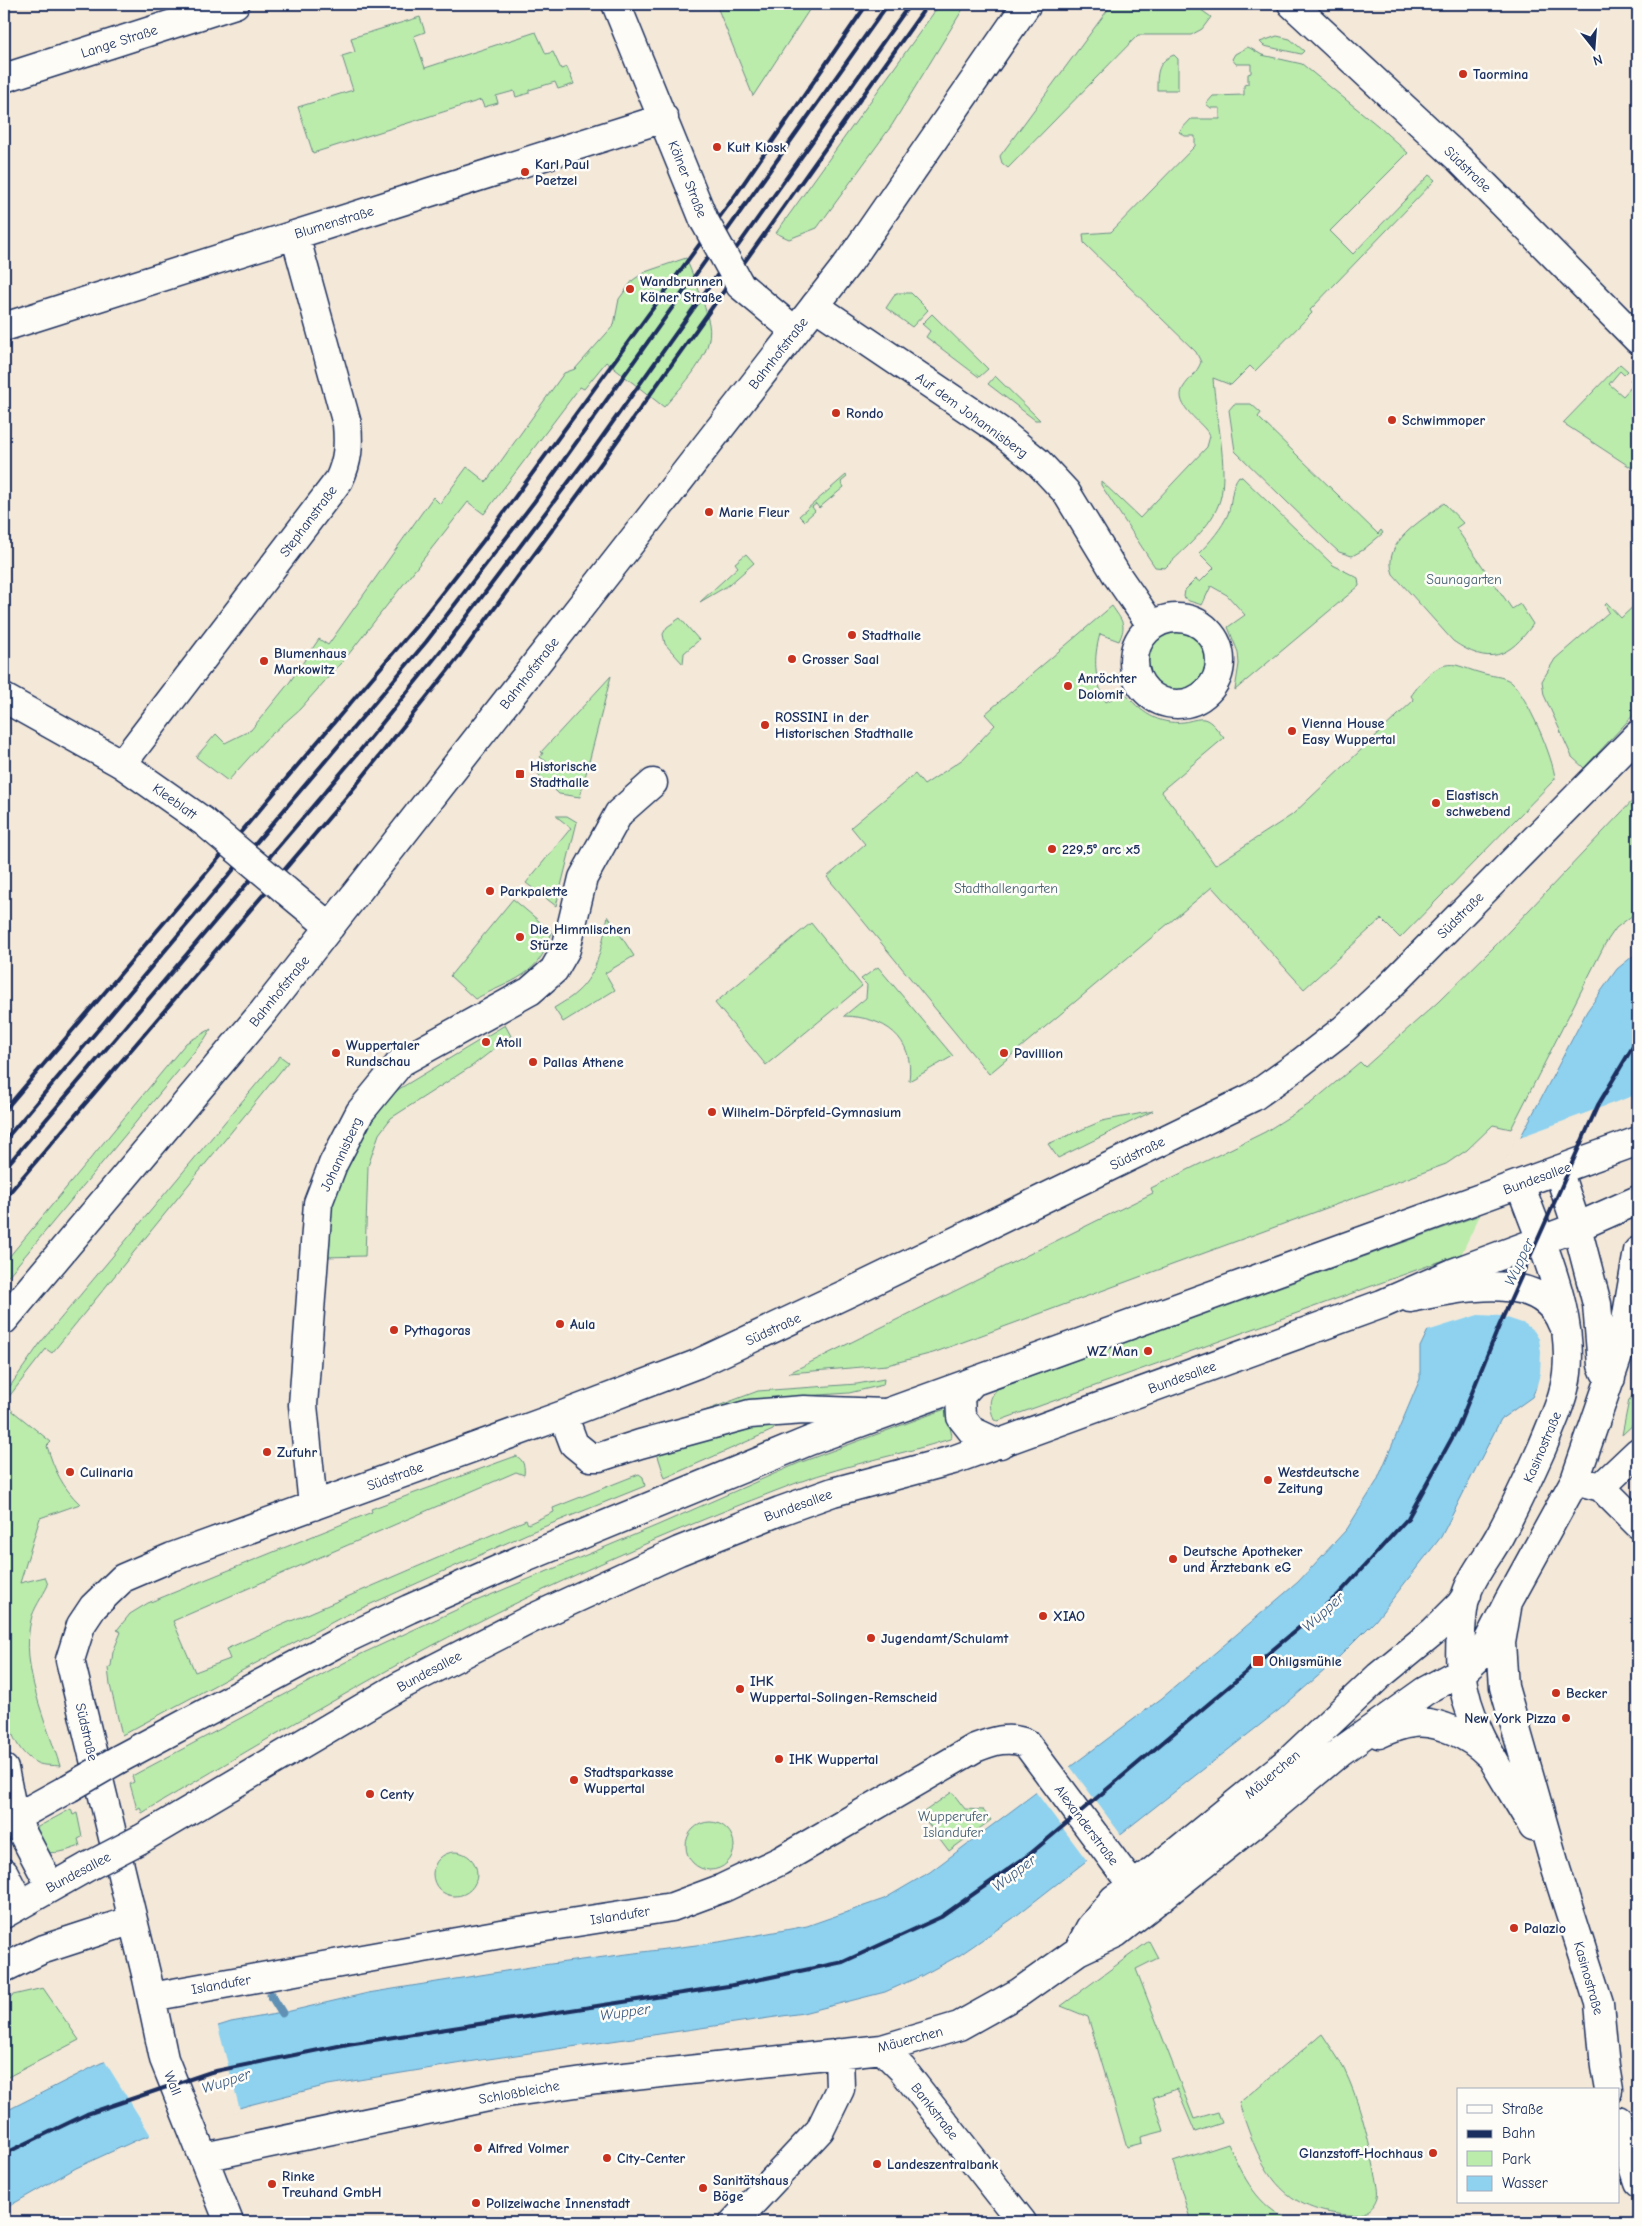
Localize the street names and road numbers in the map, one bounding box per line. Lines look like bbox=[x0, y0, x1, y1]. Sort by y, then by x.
street label: Lange Straße bbox=[79, 21, 160, 62]
street label: Kölner Straße bbox=[664, 138, 711, 220]
street label: Südstraße bbox=[1441, 143, 1495, 196]
street label: Blumenstraße bbox=[292, 202, 376, 243]
street label: Bahnhofstraße bbox=[745, 314, 812, 393]
street label: Auf dem Johannisberg bbox=[912, 369, 1031, 462]
street label: Stephanstraße bbox=[276, 482, 341, 560]
street label: Bahnhofstraße bbox=[496, 634, 563, 713]
street label: Kleeblatt bbox=[149, 780, 201, 824]
street label: Südstraße bbox=[1433, 888, 1487, 942]
street label: Bahnhofstraße bbox=[246, 952, 313, 1030]
street label: Johannisberg bbox=[317, 1114, 366, 1194]
street label: Südstraße bbox=[1107, 1133, 1167, 1174]
street label: Bundesallee bbox=[1501, 1158, 1574, 1199]
street label: Südstraße bbox=[743, 1309, 804, 1350]
street label: Bundesallee bbox=[1146, 1357, 1219, 1398]
street label: Kasinostraße bbox=[1520, 1409, 1565, 1485]
street label: Südstraße bbox=[365, 1458, 426, 1495]
street label: Bundesallee bbox=[762, 1485, 835, 1526]
street label: Bundesallee bbox=[394, 1647, 465, 1696]
street label: Südstraße bbox=[72, 1701, 101, 1763]
street label: Mäuerchen bbox=[1241, 1746, 1304, 1803]
street label: Alexanderstraße bbox=[1051, 1782, 1122, 1869]
street label: Bundesallee bbox=[43, 1848, 114, 1897]
street label: Islandufer bbox=[589, 1902, 652, 1929]
street label: Kasinostraße bbox=[1570, 1939, 1607, 2017]
street label: Islandufer bbox=[190, 1971, 253, 1998]
street label: Mäuerchen bbox=[875, 2023, 945, 2056]
street label: Wall bbox=[160, 2069, 185, 2098]
street label: Schloßbleiche bbox=[477, 2077, 561, 2108]
street label: Bankstraße bbox=[907, 2080, 962, 2143]

